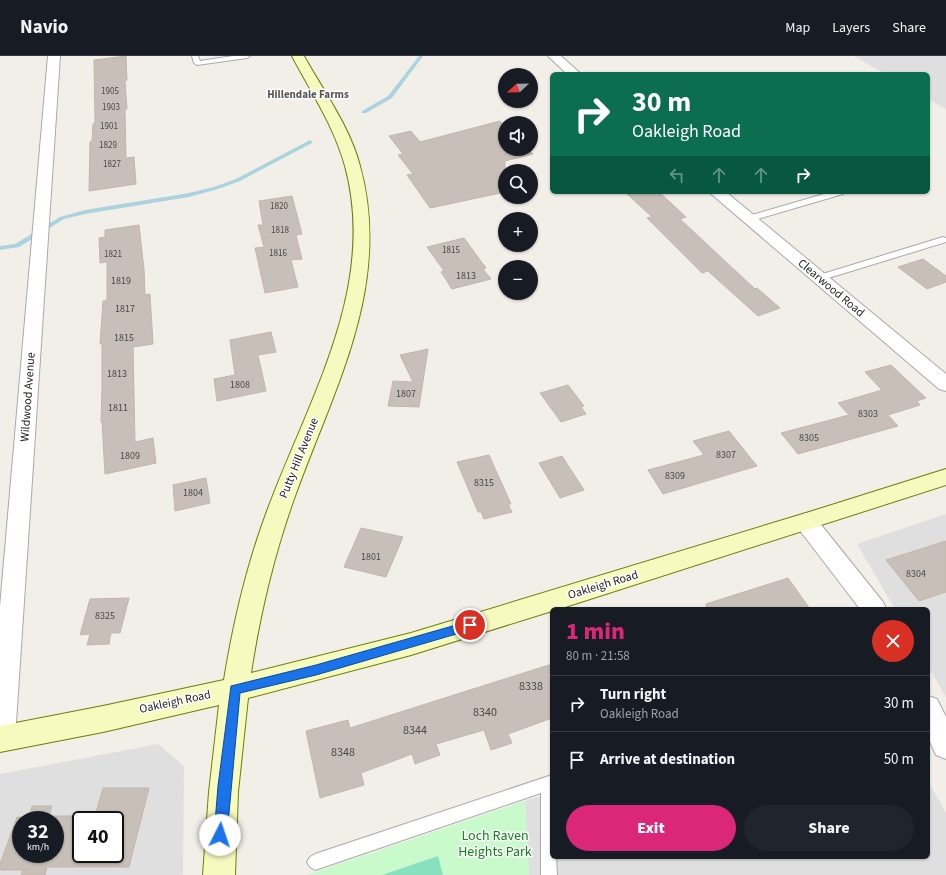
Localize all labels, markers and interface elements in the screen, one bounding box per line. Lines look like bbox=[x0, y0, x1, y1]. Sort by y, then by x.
text: Navio bbox=[20, 14, 68, 41]
text: Map bbox=[785, 18, 810, 38]
text: Layers bbox=[832, 18, 870, 38]
text: Share bbox=[892, 18, 926, 38]
north arrow bbox=[498, 68, 538, 108]
map controls bbox=[498, 68, 538, 300]
text: 30 m bbox=[632, 82, 691, 122]
house number: 1905 bbox=[101, 85, 119, 98]
district label: Hillendale Farms bbox=[267, 87, 349, 102]
icon: right bbox=[566, 88, 618, 140]
house number: 1903 bbox=[102, 101, 120, 114]
button: sound bbox=[498, 116, 538, 156]
text: Oakleigh Road bbox=[632, 119, 741, 144]
house number: 1901 bbox=[100, 120, 118, 133]
house number: 1829 bbox=[99, 139, 117, 152]
house number: 1827 bbox=[103, 158, 121, 171]
button: search bbox=[498, 164, 538, 204]
icon: left bbox=[666, 164, 688, 186]
icon: ahead bbox=[708, 164, 730, 186]
icon: ahead bbox=[750, 164, 772, 186]
icon: right bbox=[792, 164, 814, 186]
house number: 1820 bbox=[270, 200, 288, 213]
button: + bbox=[498, 212, 538, 252]
house number: 1818 bbox=[271, 224, 289, 237]
house number: 1815 bbox=[442, 244, 460, 257]
house number: 1816 bbox=[269, 247, 287, 260]
house number: 1821 bbox=[104, 248, 122, 261]
street label: Clearwood Road bbox=[794, 255, 868, 321]
button: − bbox=[498, 260, 538, 300]
house number: 1813 bbox=[456, 269, 476, 283]
house number: 1819 bbox=[111, 274, 131, 288]
house number: 1817 bbox=[115, 302, 135, 316]
house number: 1815 bbox=[114, 331, 134, 345]
street label: Wildwood Avenue bbox=[16, 352, 40, 442]
house number: 1813 bbox=[107, 367, 127, 381]
house number: 1808 bbox=[230, 378, 250, 392]
house number: 1807 bbox=[396, 387, 416, 401]
house number: 1811 bbox=[108, 401, 128, 415]
house number: 8303 bbox=[858, 407, 878, 421]
street label: Putty Hill Avenue bbox=[275, 415, 323, 501]
house number: 8305 bbox=[799, 431, 819, 445]
house number: 8307 bbox=[716, 448, 736, 462]
house number: 1809 bbox=[120, 449, 140, 463]
house number: 8309 bbox=[665, 469, 685, 483]
house number: 8315 bbox=[474, 476, 494, 490]
house number: 1804 bbox=[183, 486, 203, 500]
house number: 1801 bbox=[361, 550, 381, 564]
street label: Oakleigh Road bbox=[566, 566, 640, 604]
house number: 8304 bbox=[906, 567, 926, 581]
pin bbox=[453, 608, 487, 642]
house number: 8325 bbox=[95, 609, 115, 623]
icon: arrive bbox=[459, 614, 481, 636]
text: 1 min bbox=[566, 614, 625, 649]
button: close bbox=[872, 620, 914, 662]
text: 80 m · 21:58 bbox=[566, 647, 630, 665]
house number: 8338 bbox=[519, 678, 543, 695]
text: Turn right bbox=[600, 684, 666, 705]
street label: Oakleigh Road bbox=[138, 686, 212, 718]
icon: right bbox=[566, 693, 588, 715]
text: 30 m bbox=[884, 693, 914, 714]
house number: 8340 bbox=[473, 704, 497, 721]
text: Oakleigh Road bbox=[600, 705, 679, 723]
house number: 8344 bbox=[403, 722, 427, 739]
house number: 8348 bbox=[331, 744, 355, 761]
icon: arrive bbox=[566, 749, 588, 771]
text: Arrive at destination bbox=[600, 749, 735, 770]
text: 50 m bbox=[884, 749, 914, 770]
button: Exit bbox=[566, 805, 736, 851]
button: Share bbox=[744, 805, 914, 851]
speed limit sign: 40 bbox=[72, 811, 124, 863]
position arrow bbox=[199, 814, 241, 856]
text: 32 bbox=[27, 818, 49, 846]
park label: Loch Raven Heights Park bbox=[458, 826, 532, 862]
text: km/h bbox=[27, 840, 49, 854]

